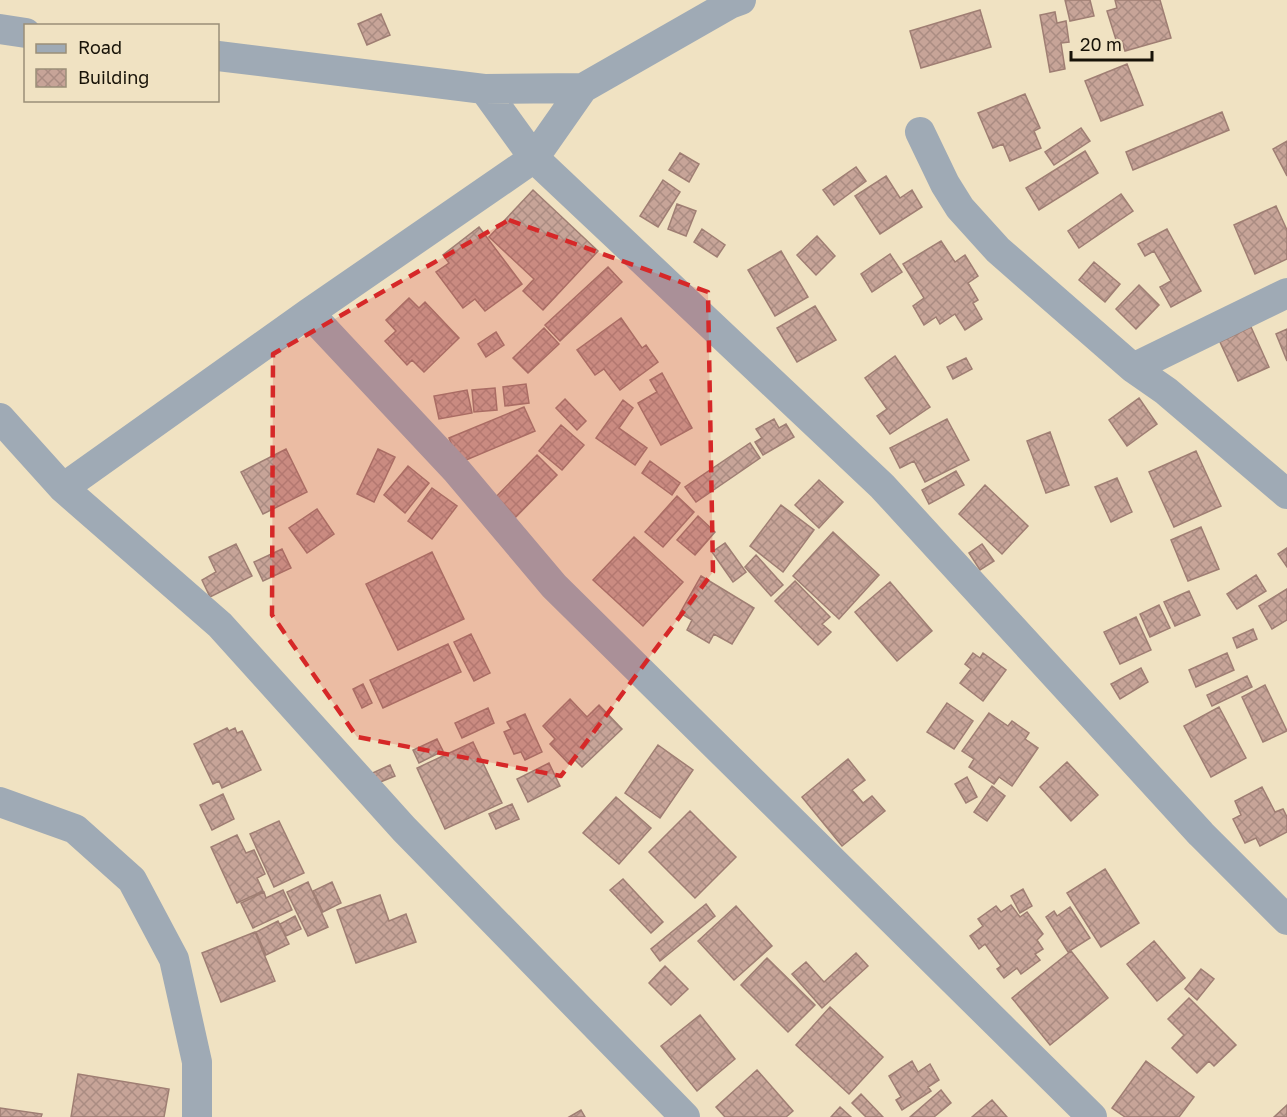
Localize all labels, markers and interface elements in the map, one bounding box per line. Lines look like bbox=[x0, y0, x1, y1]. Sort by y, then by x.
legend bbox=[24, 24, 219, 102]
scale bar bbox=[1071, 24, 1152, 62]
text: 20 m bbox=[1080, 33, 1122, 55]
text: Road bbox=[78, 36, 122, 58]
text: Building bbox=[78, 66, 149, 88]

